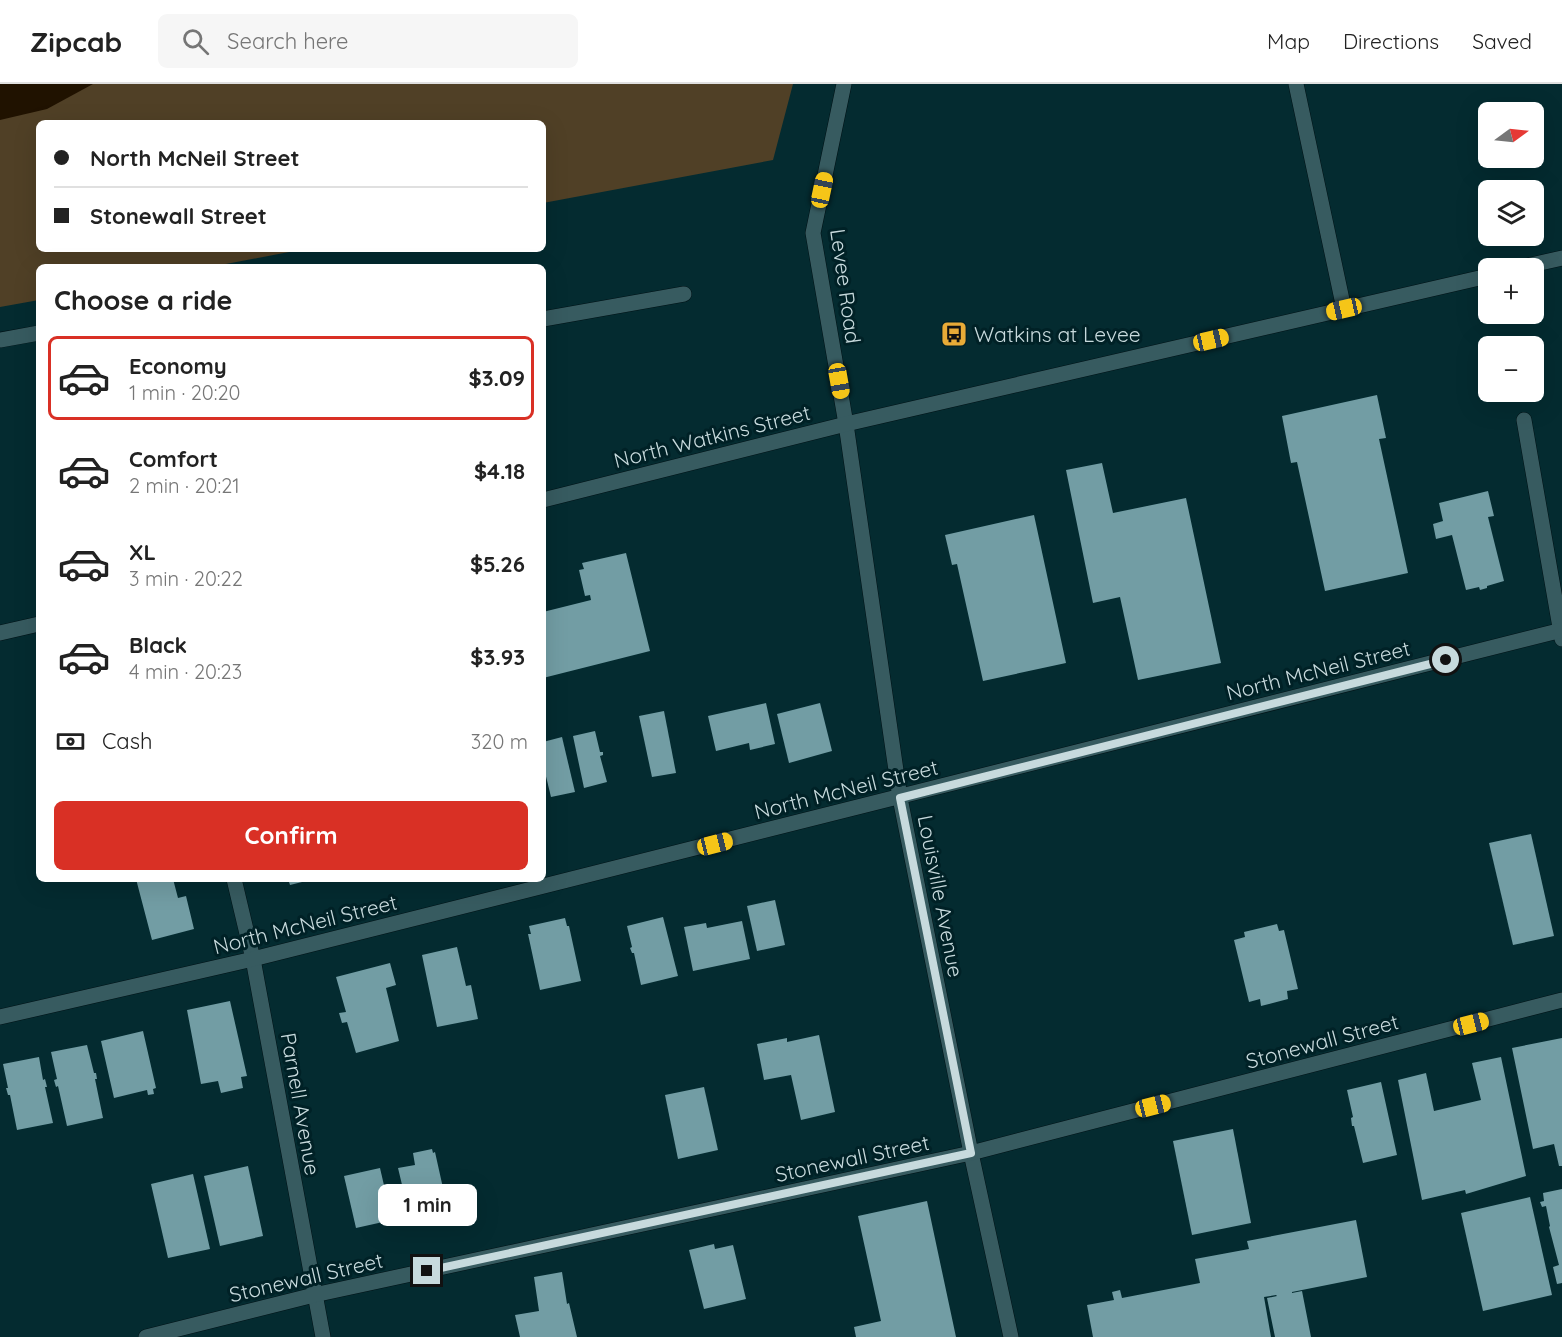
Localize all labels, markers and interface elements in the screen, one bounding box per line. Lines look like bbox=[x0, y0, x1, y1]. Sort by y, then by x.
search box bbox=[158, 14, 578, 68]
text: Zipcab bbox=[30, 24, 122, 59]
icon: search bbox=[179, 25, 212, 58]
text: Search here bbox=[227, 27, 349, 55]
text: Map bbox=[1267, 28, 1310, 54]
text: Directions bbox=[1343, 28, 1439, 54]
text: Saved bbox=[1472, 28, 1532, 54]
north arrow bbox=[1478, 102, 1544, 168]
map controls bbox=[1478, 102, 1544, 402]
text: North McNeil Street bbox=[90, 144, 300, 172]
car bbox=[809, 171, 835, 209]
button: layers bbox=[1478, 180, 1544, 246]
text: Stonewall Street bbox=[90, 202, 267, 230]
street label: Levee Road bbox=[825, 227, 867, 345]
button: + bbox=[1478, 258, 1544, 324]
text: Choose a ride bbox=[54, 283, 232, 317]
car bbox=[1324, 296, 1364, 322]
bus stop icon: Watkins at Levee bbox=[939, 319, 969, 349]
place label: Watkins at Levee bbox=[974, 321, 1141, 347]
car bbox=[1191, 327, 1231, 353]
button: − bbox=[1478, 336, 1544, 402]
icon: car bbox=[57, 351, 111, 405]
text: Economy bbox=[129, 352, 227, 380]
car bbox=[827, 362, 851, 400]
text: $3.09 bbox=[469, 364, 525, 392]
text: 1 min · 20:20 bbox=[129, 380, 240, 405]
street label: North Watkins Street bbox=[611, 399, 813, 473]
icon: car bbox=[57, 444, 111, 498]
text: Comfort bbox=[129, 445, 218, 473]
text: $4.18 bbox=[474, 457, 525, 485]
text: 2 min · 20:21 bbox=[129, 473, 240, 498]
icon: car bbox=[57, 537, 111, 591]
text: XL bbox=[129, 538, 156, 566]
text: $5.26 bbox=[470, 550, 525, 578]
text: 3 min · 20:22 bbox=[129, 566, 243, 591]
icon: car bbox=[57, 630, 111, 684]
text: Black bbox=[129, 631, 187, 659]
street label: North McNeil Street bbox=[1223, 635, 1413, 705]
text: $3.93 bbox=[470, 643, 525, 671]
route start bbox=[1432, 646, 1459, 673]
text: 4 min · 20:23 bbox=[129, 659, 242, 684]
icon: cash bbox=[54, 725, 87, 758]
text: Cash bbox=[102, 727, 153, 755]
text: 320 m bbox=[471, 729, 528, 754]
street label: North McNeil Street bbox=[751, 754, 941, 824]
button: Confirm bbox=[54, 801, 528, 870]
street label: Louisville Avenue bbox=[913, 813, 969, 979]
car bbox=[695, 831, 735, 857]
street label: North McNeil Street bbox=[210, 889, 400, 959]
street label: Stonewall Street bbox=[1243, 1008, 1401, 1074]
car bbox=[1451, 1011, 1491, 1037]
street label: Parnell Avenue bbox=[276, 1031, 326, 1177]
car bbox=[1133, 1093, 1173, 1119]
street label: Stonewall Street bbox=[773, 1129, 931, 1187]
callout: 1 min bbox=[378, 1184, 476, 1226]
text: 1 min bbox=[403, 1192, 452, 1217]
street label: Stonewall Street bbox=[227, 1247, 385, 1307]
route end bbox=[413, 1257, 440, 1284]

